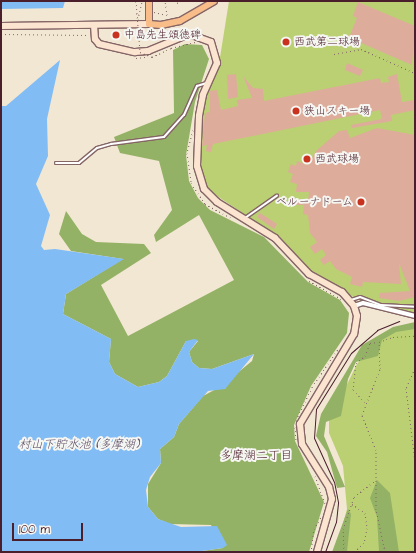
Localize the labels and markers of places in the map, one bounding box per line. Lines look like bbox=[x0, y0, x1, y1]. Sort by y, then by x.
place label: 中島先生頌徳碑 bbox=[124, 28, 201, 42]
marker: 中島先生頌徳碑 bbox=[111, 30, 121, 40]
place label: 西武第二球場 bbox=[294, 35, 360, 49]
marker: 西武第二球場 bbox=[281, 37, 291, 47]
place label: 狭山スキー場 bbox=[304, 104, 370, 118]
marker: 狭山スキー場 bbox=[291, 106, 301, 116]
place label: 西武球場 bbox=[315, 152, 359, 166]
marker: 西武球場 bbox=[302, 154, 312, 164]
place label: ベルーナドーム bbox=[276, 195, 353, 209]
marker: ベルーナドーム bbox=[356, 197, 366, 207]

